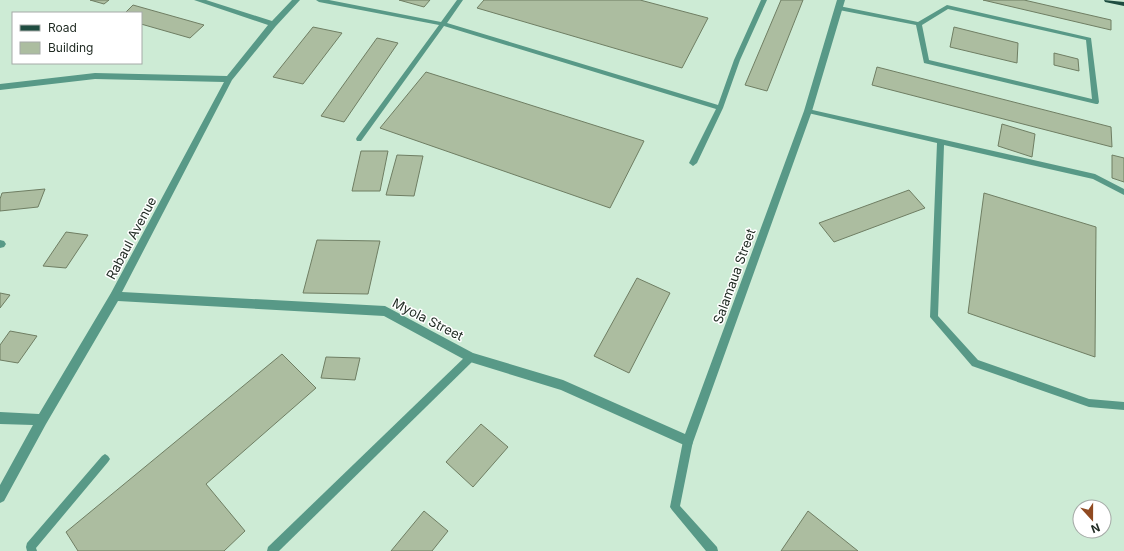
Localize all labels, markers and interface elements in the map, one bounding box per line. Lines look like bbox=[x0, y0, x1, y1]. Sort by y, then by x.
legend bbox=[12, 12, 142, 64]
text: Road bbox=[48, 20, 77, 35]
text: Building bbox=[48, 40, 93, 55]
street label: Rabaul Avenue bbox=[103, 194, 159, 282]
street label: Salamaua Street bbox=[709, 226, 759, 326]
street label: Myola Street bbox=[390, 294, 466, 344]
north arrow bbox=[1072, 499, 1112, 539]
text: N bbox=[1089, 520, 1102, 536]

